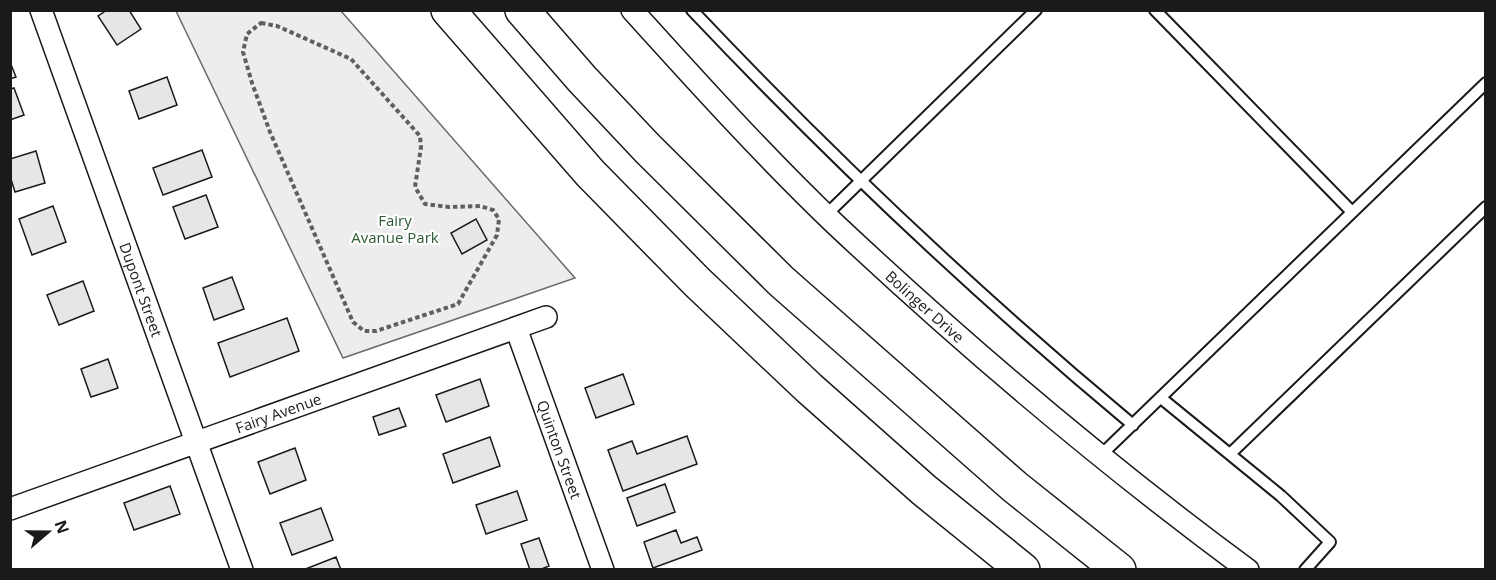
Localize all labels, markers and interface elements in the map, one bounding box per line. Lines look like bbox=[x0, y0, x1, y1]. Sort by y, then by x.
park label: Fairy Avanue Park bbox=[351, 210, 439, 247]
street label: Dupont Street bbox=[115, 240, 167, 339]
street label: Bolinger Drive bbox=[881, 266, 969, 347]
street label: Fairy Avenue bbox=[233, 388, 324, 437]
street label: Quinton Street bbox=[533, 397, 587, 501]
north arrow bbox=[18, 502, 78, 562]
text: N bbox=[50, 517, 75, 537]

